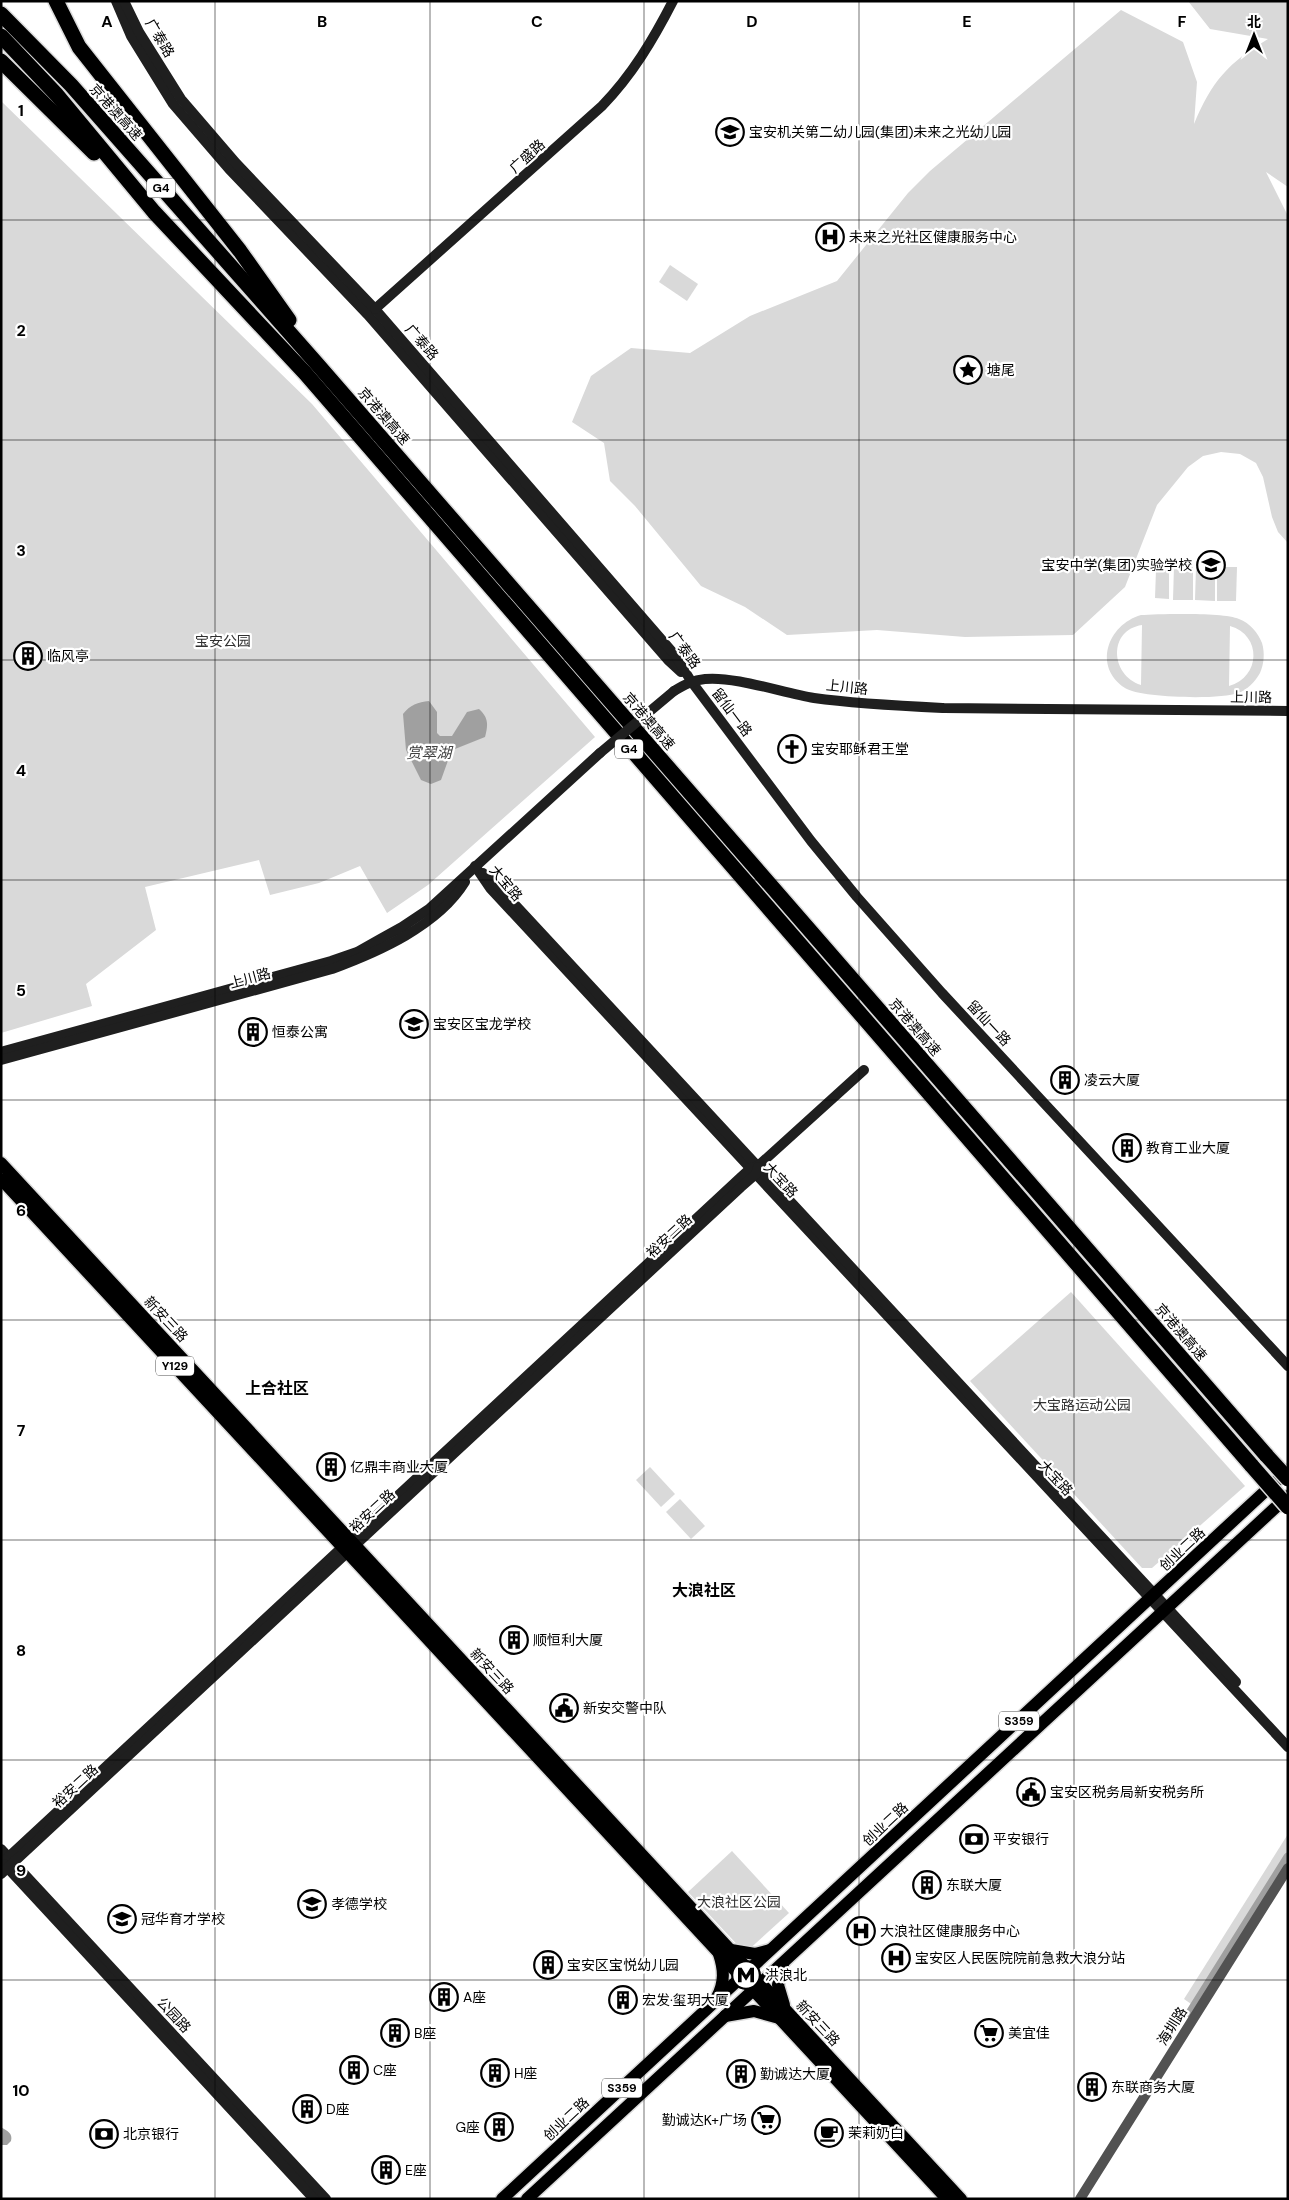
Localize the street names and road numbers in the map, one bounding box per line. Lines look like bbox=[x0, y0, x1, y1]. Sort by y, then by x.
street label: 广泰路 bbox=[141, 15, 179, 61]
street label: 京港澳高速 bbox=[86, 80, 146, 144]
street label: 广盛路 bbox=[505, 135, 549, 177]
road number: G4 bbox=[147, 178, 175, 198]
street label: 广泰路 bbox=[401, 320, 443, 364]
street label: 京港澳高速 bbox=[354, 384, 414, 448]
street label: 广泰路 bbox=[665, 628, 705, 672]
street label: 上川路 bbox=[825, 676, 869, 698]
street label: 留仙一路 bbox=[708, 684, 756, 740]
street label: 上川路 bbox=[1230, 688, 1272, 706]
street label: 京港澳高速 bbox=[619, 689, 679, 753]
road number: G4 bbox=[615, 740, 643, 759]
street label: 大宝路 bbox=[486, 861, 526, 905]
street label: 上川路 bbox=[227, 964, 273, 992]
street label: 京港澳高速 bbox=[885, 995, 945, 1059]
street label: 留仙一路 bbox=[963, 996, 1015, 1050]
street label: 大宝路 bbox=[760, 1159, 802, 1201]
street label: 裕安二路 bbox=[642, 1210, 696, 1262]
street label: 新安三路 bbox=[140, 1292, 192, 1346]
street label: 京港澳高速 bbox=[1151, 1300, 1211, 1364]
road number: Y129 bbox=[156, 1356, 194, 1375]
street label: 大宝路 bbox=[1035, 1457, 1077, 1499]
street label: 裕安二路 bbox=[345, 1485, 399, 1537]
street label: 创业二路 bbox=[1155, 1523, 1209, 1575]
street label: 新安三路 bbox=[466, 1644, 518, 1698]
road number: S359 bbox=[999, 1712, 1039, 1730]
street label: 裕安二路 bbox=[48, 1760, 102, 1812]
street label: 创业二路 bbox=[858, 1798, 912, 1850]
street label: 公园路 bbox=[153, 1994, 195, 2036]
street label: 新安三路 bbox=[792, 1996, 844, 2050]
street label: 海圳路 bbox=[1153, 2003, 1191, 2049]
road number: S359 bbox=[602, 2078, 642, 2098]
street label: 创业二路 bbox=[539, 2093, 593, 2145]

